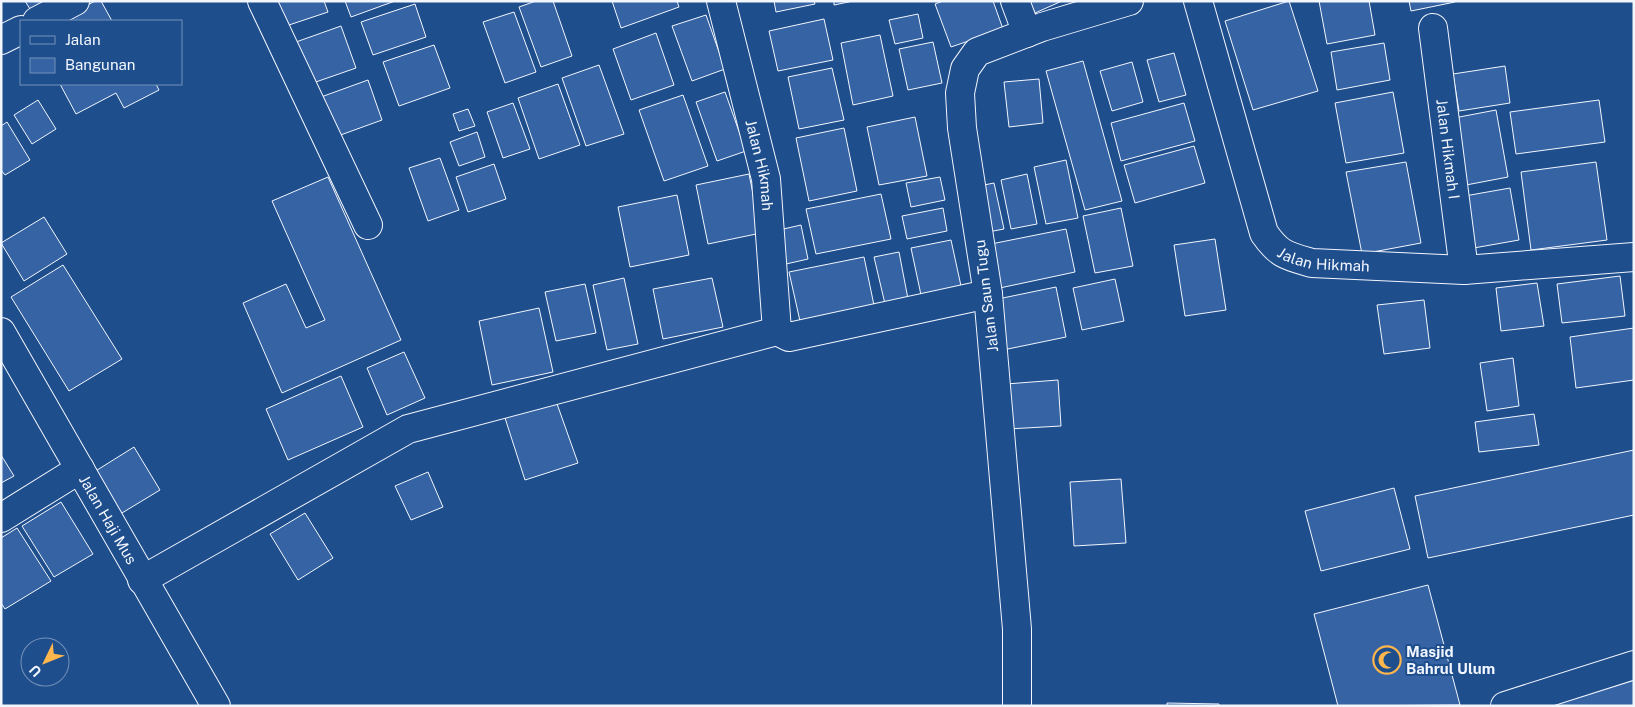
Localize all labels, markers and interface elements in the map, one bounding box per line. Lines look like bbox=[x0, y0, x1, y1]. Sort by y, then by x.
legend bbox=[20, 20, 182, 85]
text: Jalan bbox=[65, 31, 101, 48]
text: Bangunan bbox=[65, 56, 136, 73]
street label: Jalan Hikmah I bbox=[1434, 98, 1463, 200]
street label: Jalan Hikmah bbox=[743, 118, 777, 211]
street label: Jalan Saun Tugu bbox=[971, 239, 1001, 353]
street label: Jalan Hikmah bbox=[1275, 243, 1370, 274]
street label: Jalan Haji Mus bbox=[76, 472, 141, 567]
north arrow bbox=[20, 637, 70, 687]
place label: Masjid Bahrul Ulum bbox=[1406, 643, 1495, 677]
mosque icon: Masjid Bahrul Ulum bbox=[1372, 645, 1402, 675]
text: U bbox=[26, 662, 45, 680]

